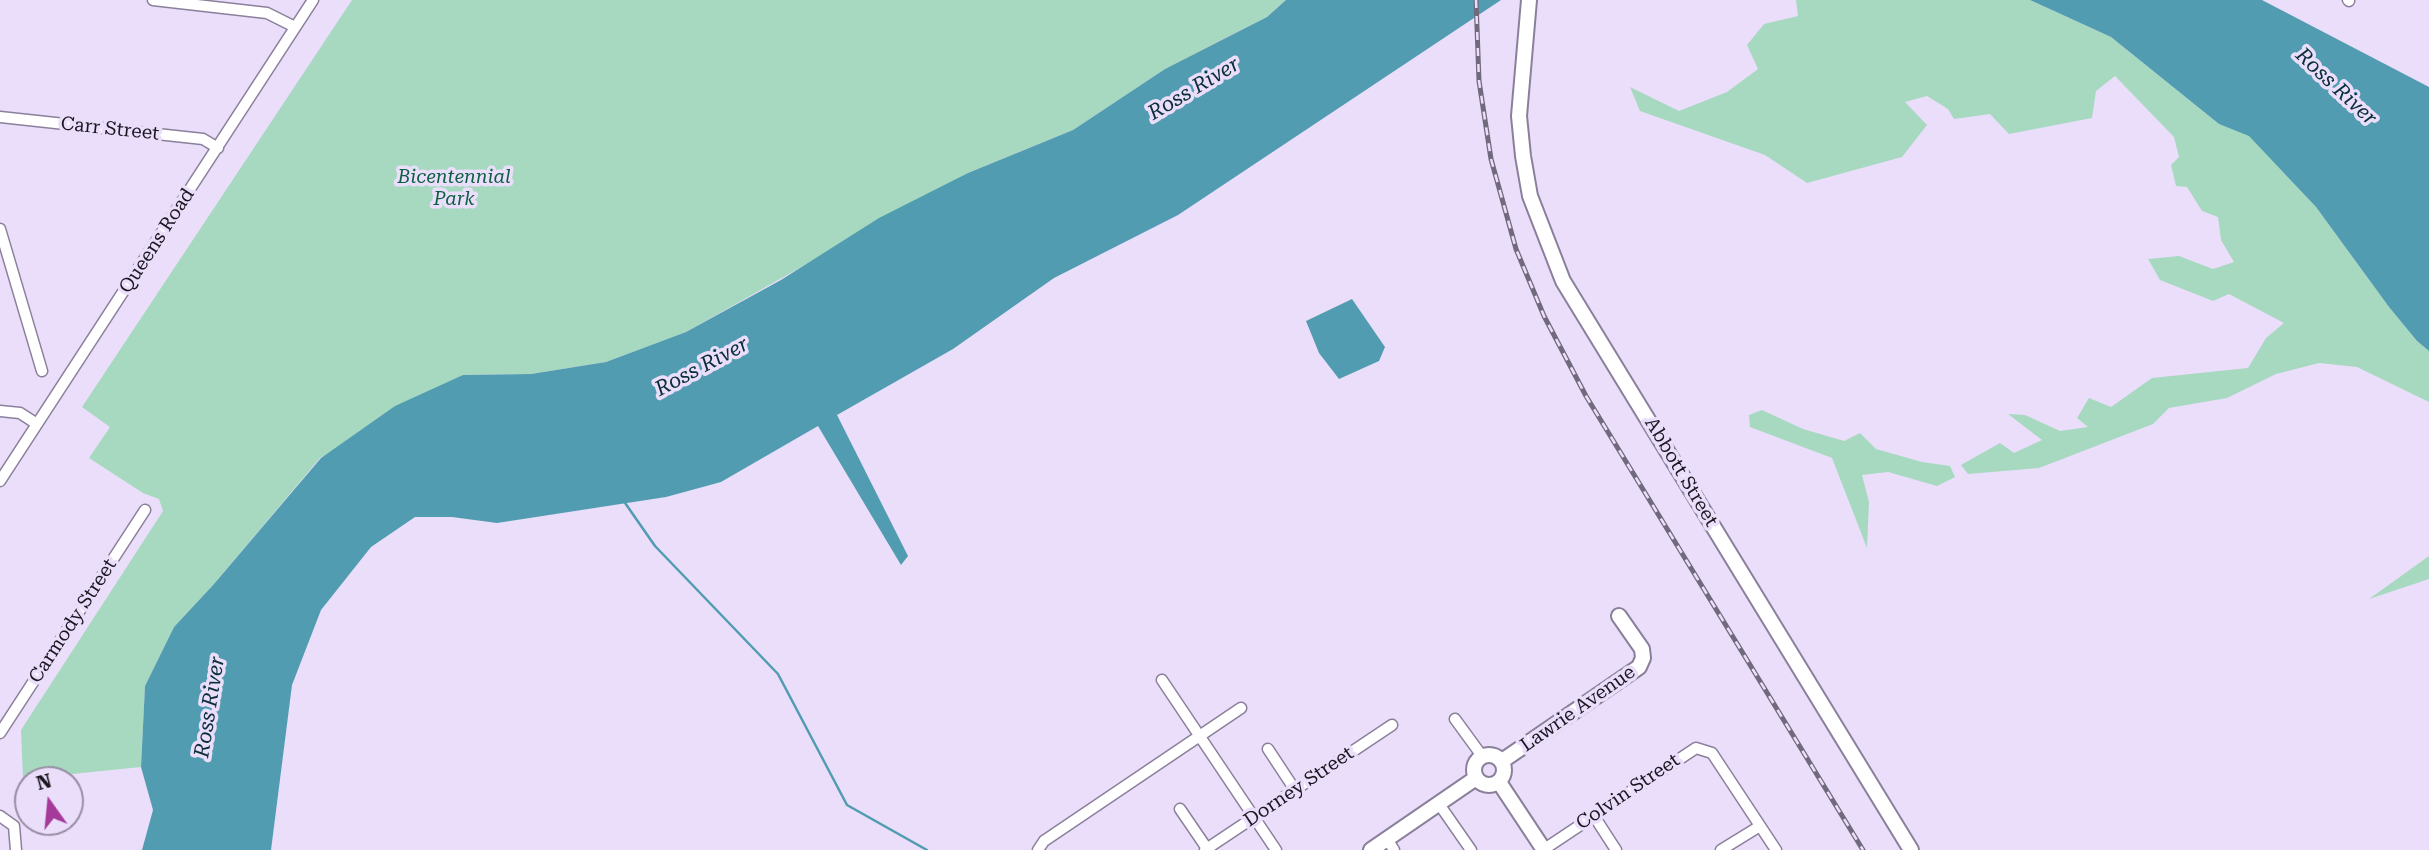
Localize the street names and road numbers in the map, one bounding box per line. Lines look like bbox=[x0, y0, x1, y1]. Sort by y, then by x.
street label: Carr Street bbox=[60, 112, 160, 146]
street label: Queens Road bbox=[115, 184, 199, 298]
street label: Abbott Street bbox=[1639, 413, 1723, 531]
street label: Carmody Street bbox=[24, 555, 122, 687]
street label: Lawrie Avenue bbox=[1516, 661, 1640, 757]
street label: Dorney Street bbox=[1240, 742, 1358, 832]
street label: Colvin Street bbox=[1572, 749, 1684, 835]

